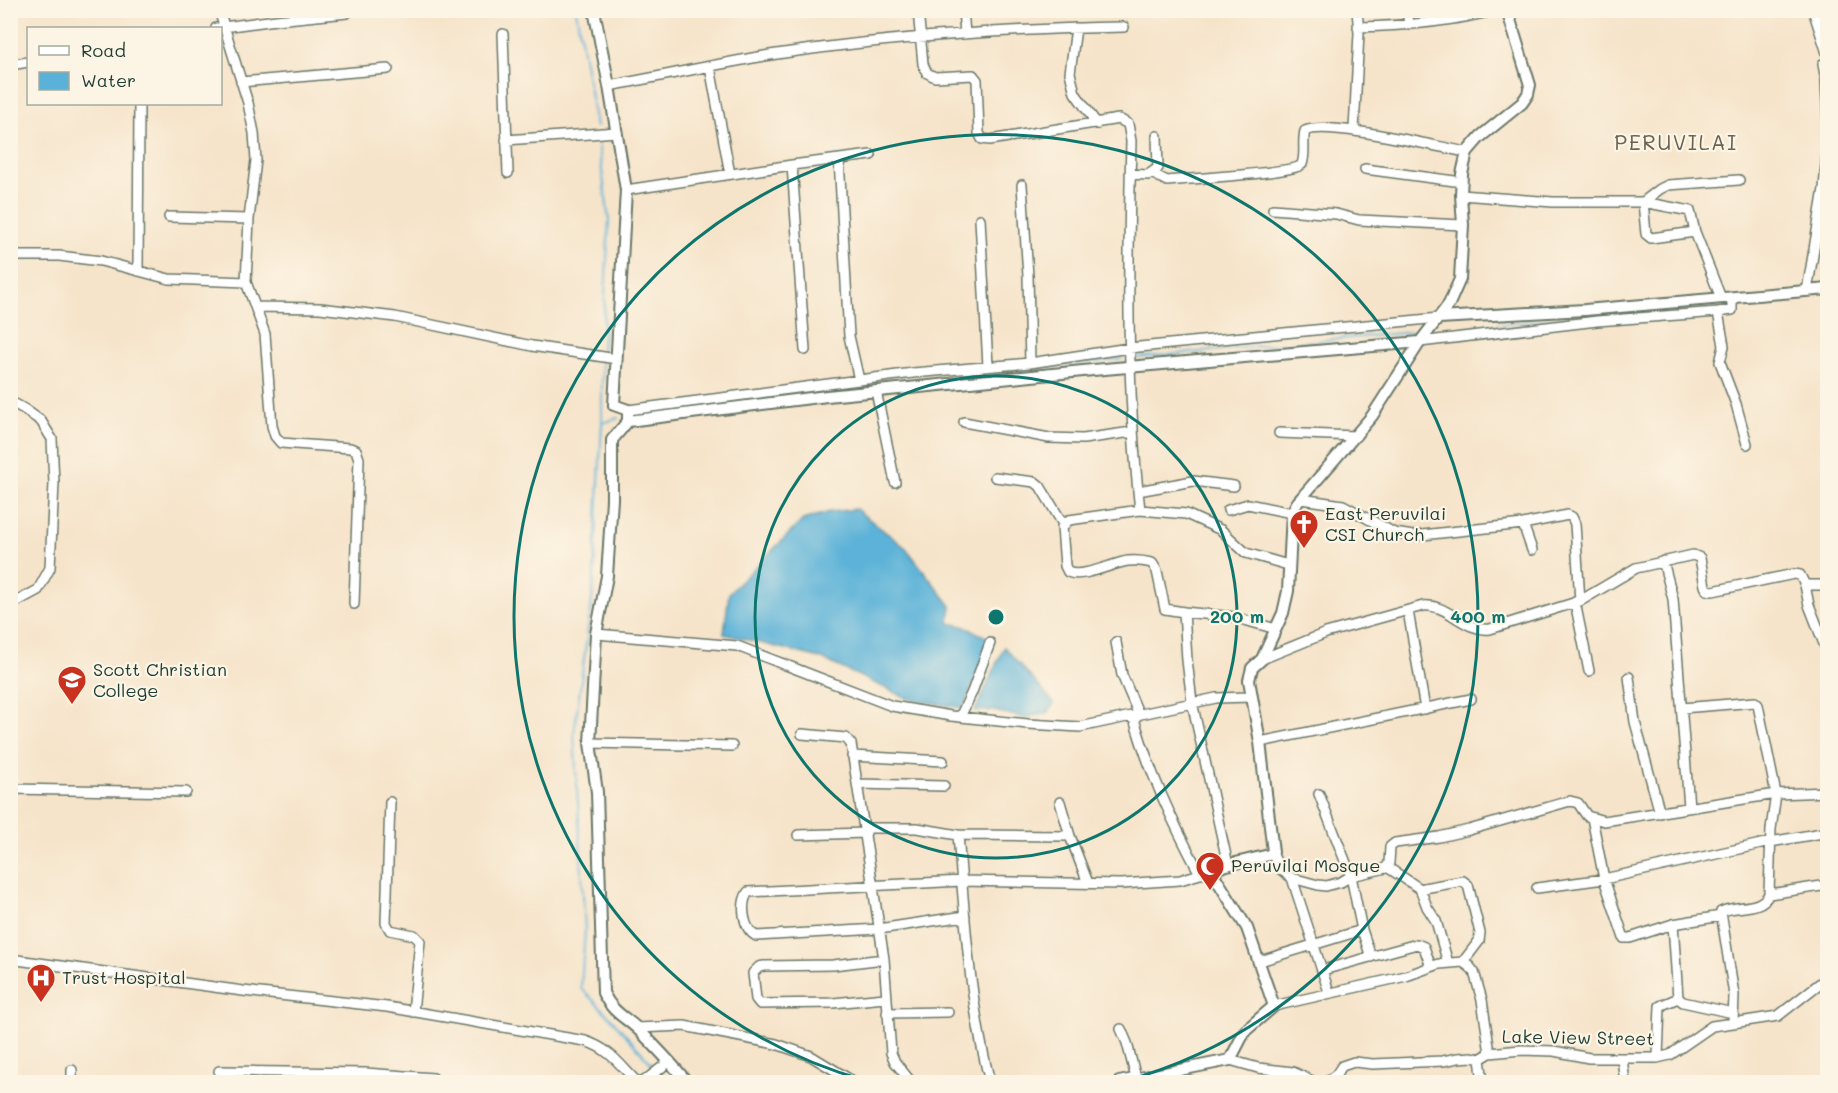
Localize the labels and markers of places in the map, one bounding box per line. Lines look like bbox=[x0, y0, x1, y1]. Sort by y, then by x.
place label: East Peruvilai CSI Church bbox=[1325, 501, 1446, 546]
church icon: East Peruvilai CSI Church bbox=[1288, 508, 1320, 550]
centre of rings bbox=[986, 607, 1006, 627]
place label: Scott Christian College bbox=[93, 657, 227, 702]
school or university icon: Scott Christian College bbox=[56, 664, 88, 706]
mosque icon: Peruvilai Mosque bbox=[1194, 850, 1226, 892]
place label: Peruvilai Mosque bbox=[1231, 853, 1380, 877]
hospital icon: Trust Hospital bbox=[25, 962, 57, 1004]
place label: Trust Hospital bbox=[62, 965, 186, 989]

